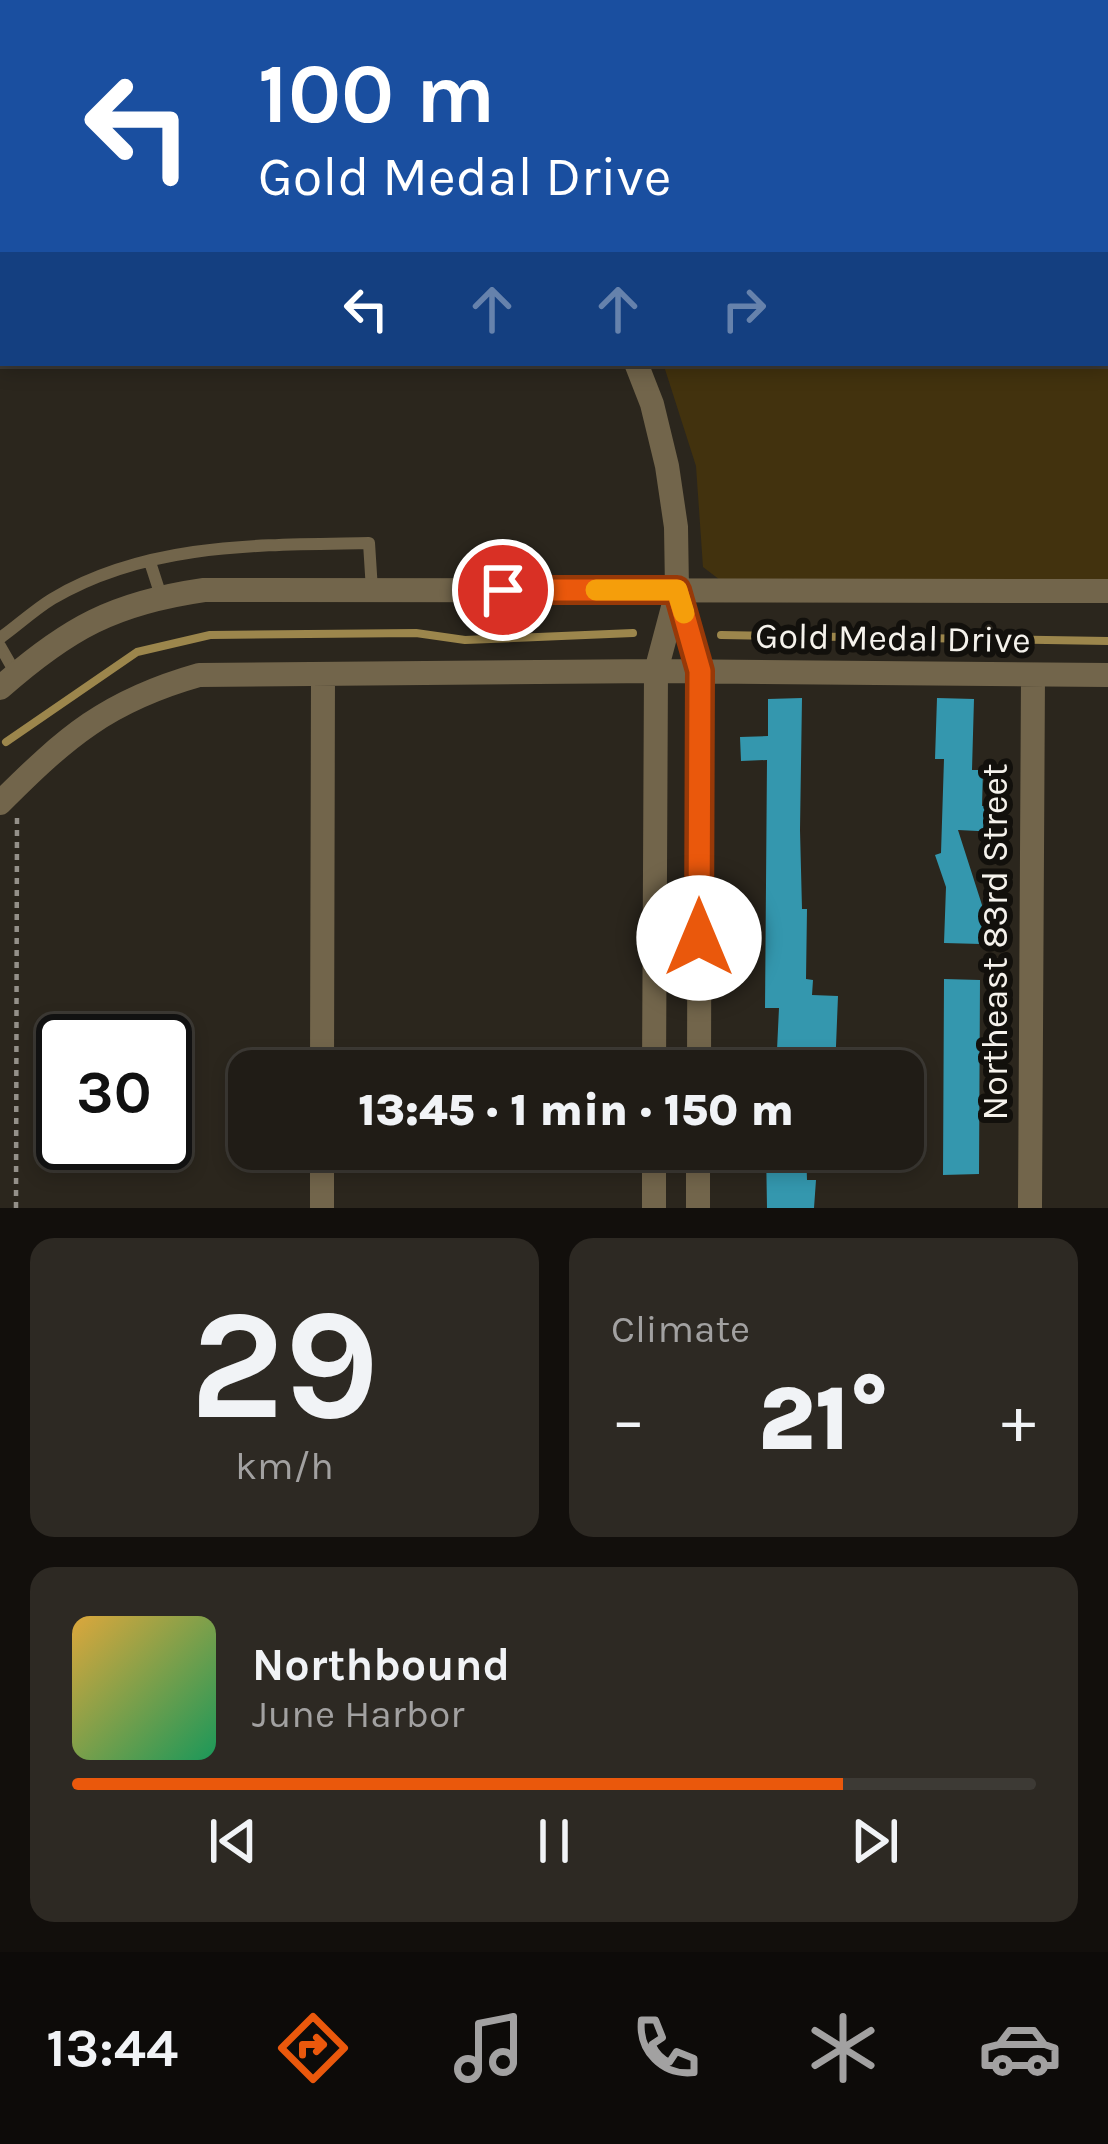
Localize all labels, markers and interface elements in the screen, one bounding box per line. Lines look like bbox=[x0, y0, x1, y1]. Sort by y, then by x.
text: 100 m bbox=[258, 45, 495, 143]
icon: left bbox=[60, 48, 216, 204]
text: Gold Medal Drive bbox=[258, 145, 671, 209]
icon: left bbox=[333, 276, 399, 342]
icon: ahead bbox=[459, 276, 525, 342]
icon: ahead bbox=[585, 276, 651, 342]
icon: right bbox=[711, 276, 777, 342]
pin bbox=[452, 539, 554, 641]
icon: arrive bbox=[470, 557, 536, 623]
street label: Gold Medal Drive bbox=[755, 615, 1031, 661]
street label: Northeast 83rd Street bbox=[974, 764, 1016, 1120]
position arrow bbox=[636, 875, 762, 1001]
speed limit sign: 30 bbox=[36, 1014, 192, 1170]
text: 13:45 · 1 min · 150 m bbox=[358, 1084, 794, 1136]
text: 29 bbox=[190, 1274, 379, 1456]
text: Climate bbox=[611, 1306, 750, 1352]
text: 21° bbox=[758, 1366, 889, 1472]
text: − bbox=[611, 1381, 646, 1459]
text: + bbox=[1001, 1381, 1036, 1459]
text: km/h bbox=[235, 1443, 334, 1489]
text: Northbound bbox=[252, 1639, 510, 1691]
text: June Harbor bbox=[252, 1691, 464, 1737]
icon: previous bbox=[200, 1808, 266, 1874]
icon: pause bbox=[521, 1808, 587, 1874]
icon: next bbox=[842, 1808, 908, 1874]
icon: directions bbox=[271, 2006, 355, 2090]
icon: music bbox=[447, 2006, 531, 2090]
icon: phone bbox=[624, 2006, 708, 2090]
icon: climate bbox=[801, 2006, 885, 2090]
icon: car bbox=[978, 2006, 1062, 2090]
text: 13:44 bbox=[46, 2016, 178, 2080]

